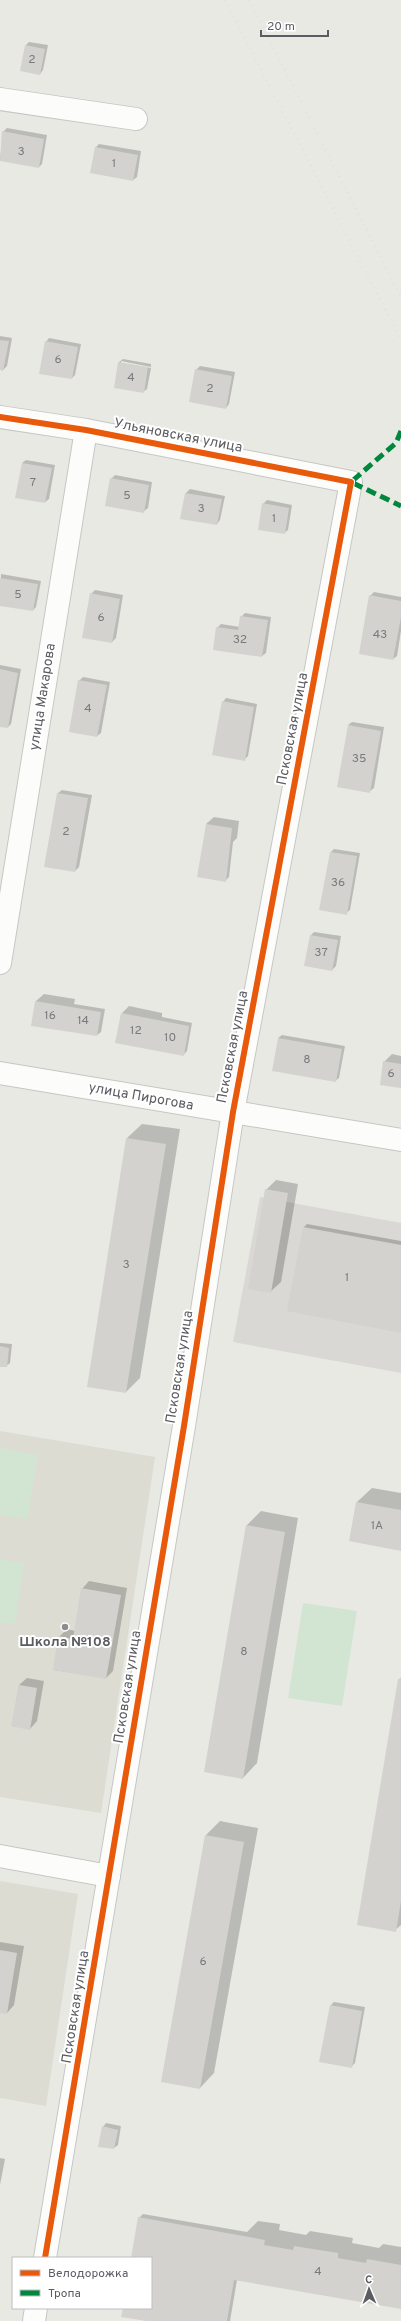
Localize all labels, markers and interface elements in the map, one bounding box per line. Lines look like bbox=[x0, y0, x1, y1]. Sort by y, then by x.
scale bar bbox=[261, 12, 328, 38]
text: 20 m bbox=[267, 19, 295, 35]
house number: 2 bbox=[28, 52, 36, 68]
house number: 3 bbox=[17, 144, 25, 160]
house number: 1 bbox=[112, 156, 116, 172]
house number: 6 bbox=[54, 352, 62, 368]
house number: 4 bbox=[127, 370, 135, 386]
house number: 2 bbox=[206, 381, 214, 397]
street label: Ульяновская улица bbox=[112, 415, 244, 457]
house number: 7 bbox=[30, 475, 36, 491]
house number: 5 bbox=[123, 488, 131, 504]
house number: 3 bbox=[197, 501, 205, 517]
house number: 1 bbox=[272, 511, 276, 527]
house number: 5 bbox=[14, 587, 22, 603]
house number: 6 bbox=[97, 610, 105, 626]
house number: 43 bbox=[373, 627, 387, 643]
house number: 32 bbox=[233, 632, 247, 648]
street label: улица Макарова bbox=[26, 642, 60, 752]
street label: Псковская улица bbox=[274, 671, 312, 787]
house number: 4 bbox=[84, 701, 92, 717]
house number: 35 bbox=[352, 751, 366, 767]
house number: 2 bbox=[62, 824, 70, 840]
house number: 36 bbox=[331, 875, 345, 891]
house number: 37 bbox=[314, 945, 328, 961]
street label: Псковская улица bbox=[214, 989, 252, 1105]
house number: 16 bbox=[44, 1008, 56, 1024]
house number: 14 bbox=[77, 1013, 89, 1029]
house number: 12 bbox=[130, 1023, 142, 1039]
house number: 10 bbox=[164, 1030, 176, 1046]
house number: 8 bbox=[303, 1052, 311, 1068]
house number: 6 bbox=[387, 1066, 395, 1082]
street label: улица Пирогова bbox=[87, 1079, 195, 1115]
house number: 3 bbox=[122, 1257, 130, 1273]
house number: 1 bbox=[345, 1270, 349, 1286]
street label: Псковская улица bbox=[163, 1309, 197, 1425]
house number: 1А bbox=[371, 1518, 383, 1534]
marker: Школа №108 bbox=[60, 1622, 70, 1632]
street label: Псковская улица bbox=[111, 1629, 145, 1745]
place label: Школа №108 bbox=[19, 1634, 111, 1651]
house number: 8 bbox=[240, 1644, 248, 1660]
street label: Псковская улица bbox=[59, 1949, 93, 2065]
house number: 6 bbox=[199, 1954, 207, 1970]
legend bbox=[12, 2257, 152, 2309]
house number: 4 bbox=[314, 2264, 322, 2280]
text: Велодорожка bbox=[48, 2266, 128, 2282]
north arrow bbox=[349, 2269, 389, 2309]
text: С bbox=[365, 2273, 372, 2287]
text: Тропа bbox=[48, 2286, 81, 2302]

